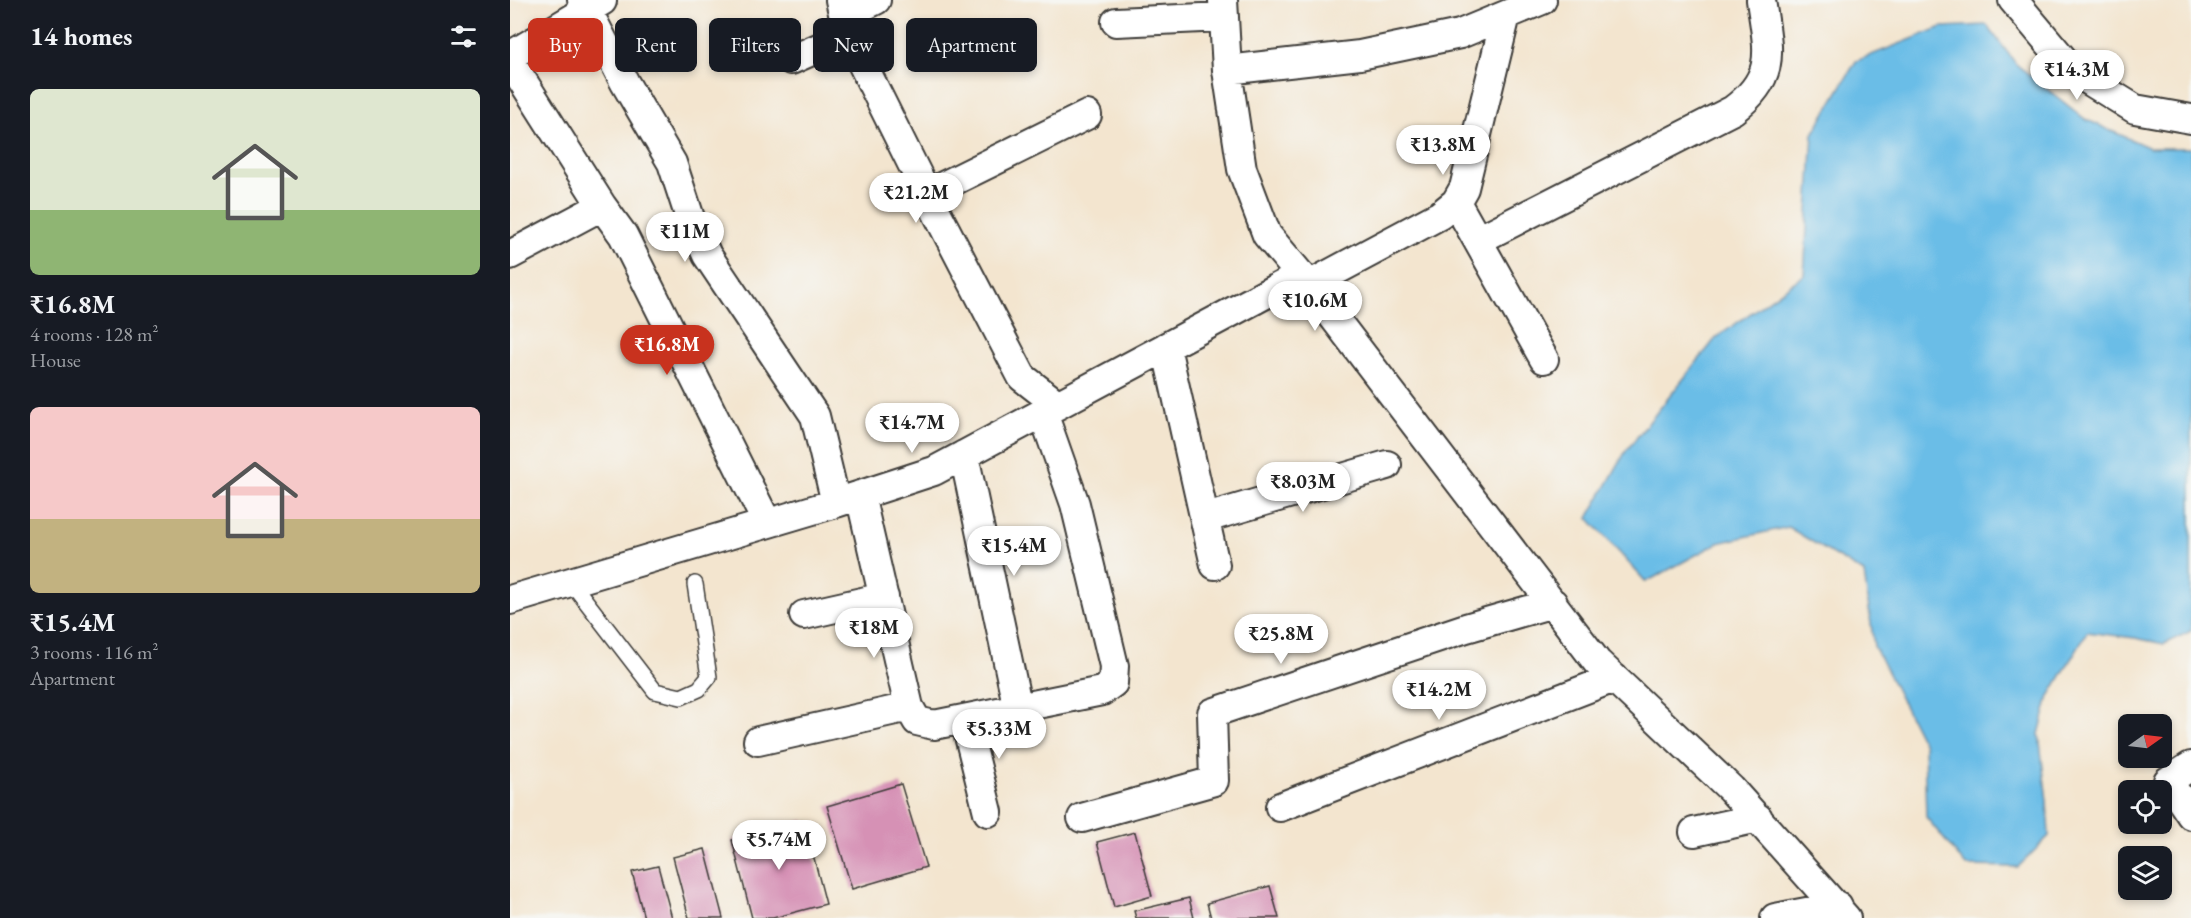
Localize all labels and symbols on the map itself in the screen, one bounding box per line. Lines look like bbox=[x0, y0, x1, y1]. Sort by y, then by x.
pin: ₹14.3M bbox=[2028, 50, 2126, 101]
pin: ₹13.8M bbox=[1394, 125, 1492, 176]
pin: ₹21.2M bbox=[867, 173, 965, 224]
pin: ₹11M bbox=[649, 212, 721, 263]
pin: ₹10.6M bbox=[1266, 281, 1364, 332]
pin: ₹16.8M bbox=[618, 325, 716, 376]
pin: ₹14.7M bbox=[863, 403, 961, 454]
pin: ₹8.03M bbox=[1254, 462, 1352, 513]
pin: ₹15.4M bbox=[965, 526, 1063, 577]
pin: ₹18M bbox=[838, 608, 910, 659]
pin: ₹25.8M bbox=[1232, 614, 1330, 665]
pin: ₹14.2M bbox=[1390, 670, 1488, 721]
pin: ₹5.33M bbox=[950, 709, 1048, 760]
north arrow bbox=[2118, 714, 2172, 768]
pin: ₹5.74M bbox=[730, 820, 828, 871]

